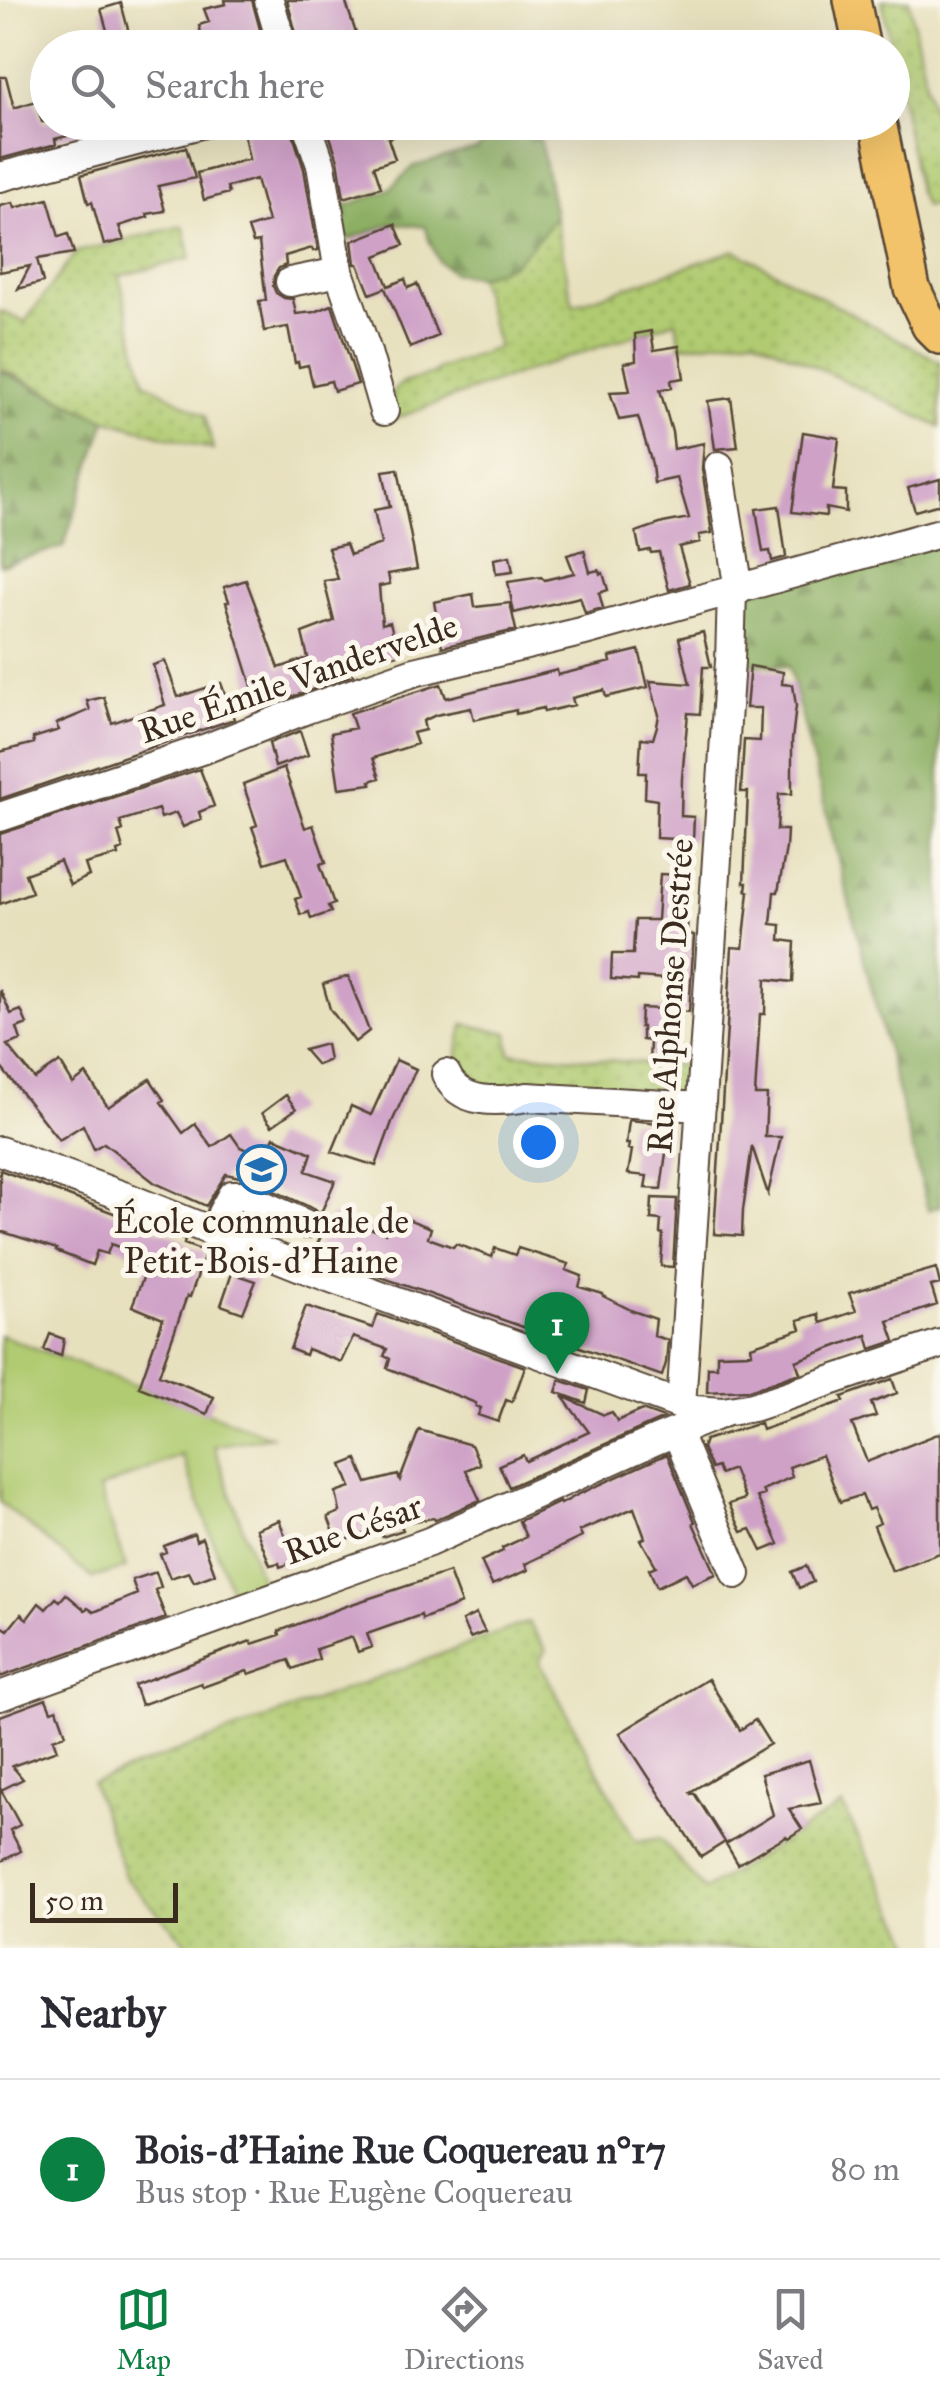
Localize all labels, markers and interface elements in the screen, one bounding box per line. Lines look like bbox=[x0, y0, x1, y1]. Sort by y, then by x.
search box bbox=[30, 30, 910, 140]
icon: search bbox=[65, 58, 120, 113]
text: Search here bbox=[145, 62, 325, 108]
street label: Rue Émile Vandervelde bbox=[133, 602, 463, 753]
street label: Rue Alphonse Destrée bbox=[638, 837, 703, 1155]
your location bbox=[513, 1117, 564, 1168]
school or university icon: École communale de Petit-Bois-d'Haine bbox=[235, 1143, 287, 1195]
place label: École communale de Petit-Bois-d'Haine bbox=[113, 1198, 409, 1283]
pin: 1 bbox=[524, 1292, 590, 1374]
street label: Rue César bbox=[278, 1484, 429, 1574]
scale bar bbox=[30, 1878, 178, 1922]
text: 50 m bbox=[45, 1883, 104, 1918]
text: Nearby bbox=[40, 1987, 165, 2039]
text: Bois-d'Haine Rue Coquereau n°17 bbox=[135, 2127, 666, 2173]
text: 1 bbox=[66, 2150, 79, 2189]
text: 80 m bbox=[831, 2150, 900, 2189]
text: Bus stop · Rue Eugène Coquereau bbox=[135, 2173, 573, 2212]
tab: Map bbox=[116, 2282, 171, 2377]
tab: Directions bbox=[404, 2282, 525, 2377]
tab: Saved bbox=[757, 2282, 824, 2377]

